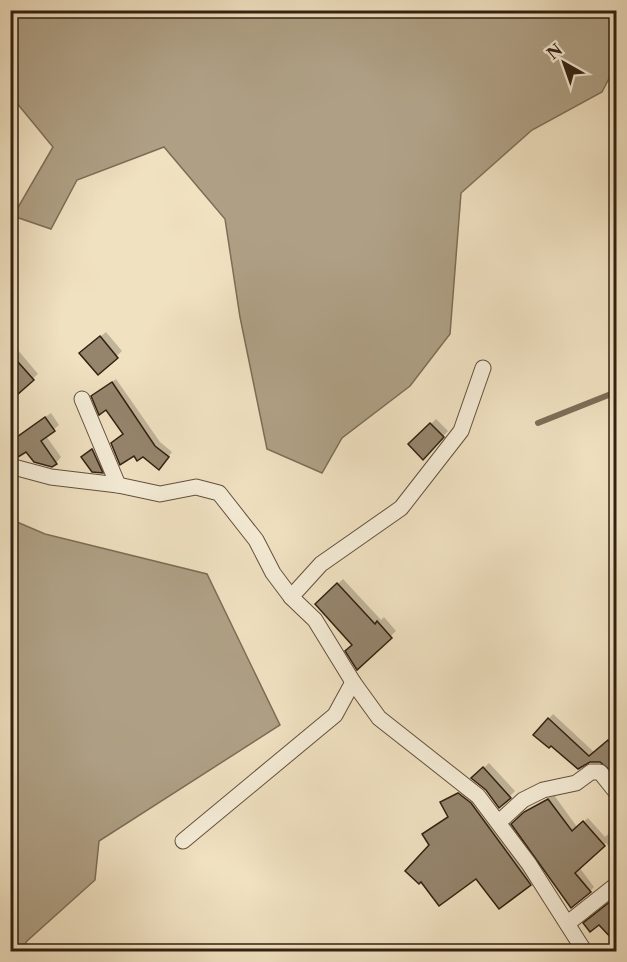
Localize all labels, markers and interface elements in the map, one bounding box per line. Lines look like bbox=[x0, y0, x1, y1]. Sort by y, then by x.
north arrow bbox=[534, 33, 594, 93]
text: N bbox=[543, 39, 566, 64]

